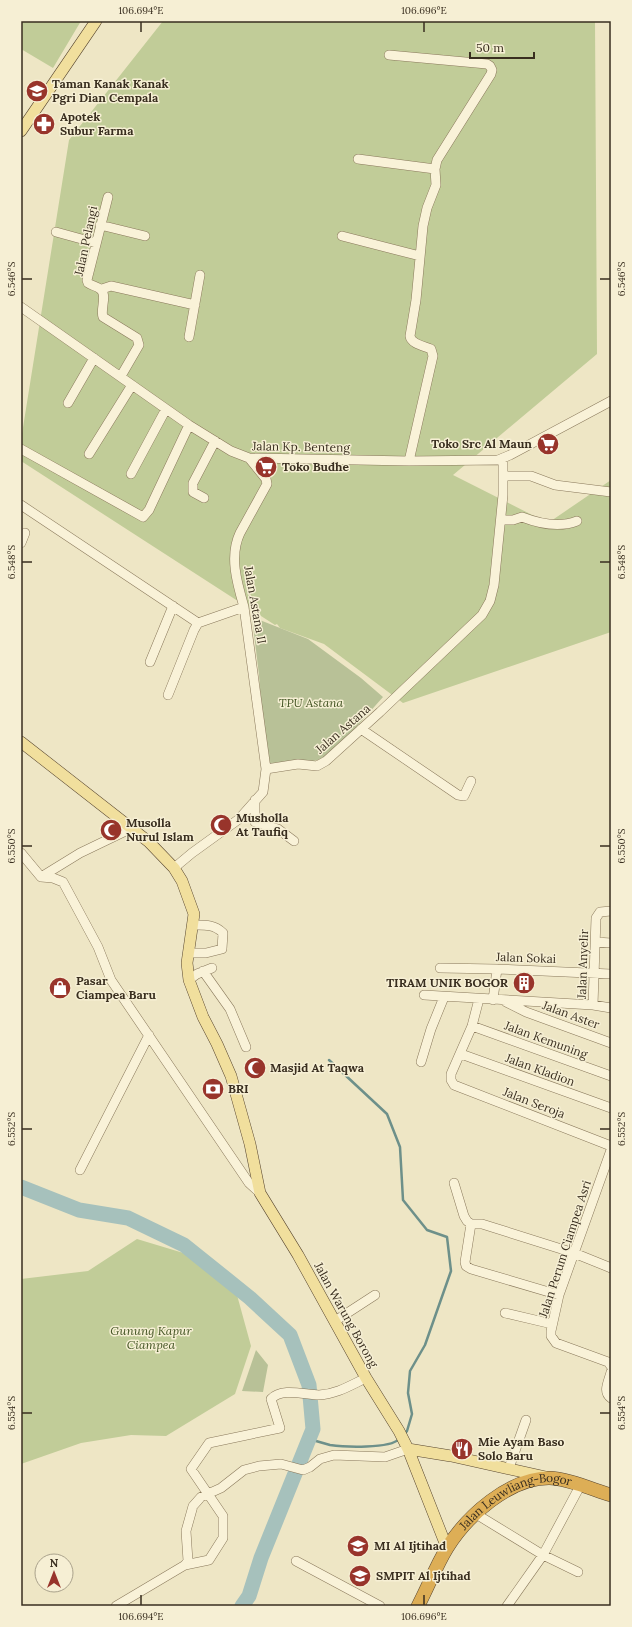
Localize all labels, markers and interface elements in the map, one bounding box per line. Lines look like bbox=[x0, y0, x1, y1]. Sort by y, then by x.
text: 106.694°E bbox=[118, 4, 164, 17]
text: 106.696°E bbox=[401, 4, 447, 17]
scale bar bbox=[470, 34, 534, 60]
text: 50 m bbox=[476, 40, 504, 55]
place label: Taman Kanak Kanak Pgri Dian Cempala bbox=[52, 76, 169, 105]
school or university icon: Taman Kanak Kanak Pgri Dian Cempala bbox=[24, 78, 50, 104]
place label: Apotek Subur Farma bbox=[60, 109, 134, 138]
pharmacy icon: Apotek Subur Farma bbox=[31, 111, 57, 137]
street label: Jalan Pelangi bbox=[71, 205, 100, 278]
text: 6.546°S bbox=[5, 261, 18, 296]
text: 6.546°S bbox=[615, 261, 628, 296]
supermarket icon: Toko Src Al Maun bbox=[535, 431, 561, 457]
place label: Toko Src Al Maun bbox=[431, 436, 532, 451]
street label: Jalan Kp. Benteng bbox=[251, 438, 351, 455]
supermarket icon: Toko Budhe bbox=[253, 454, 279, 480]
place label: Toko Budhe bbox=[282, 459, 350, 474]
text: 6.548°S bbox=[5, 544, 18, 579]
text: 6.548°S bbox=[615, 544, 628, 579]
street label: Jalan Astana II bbox=[241, 564, 270, 645]
park label: TPU Astana bbox=[279, 695, 344, 710]
street label: Jalan Astana bbox=[311, 701, 373, 757]
place label: Musholla At Taufiq bbox=[236, 810, 289, 839]
mosque icon: Musholla At Taufiq bbox=[208, 812, 234, 838]
place label: Musolla Nurul Islam bbox=[126, 815, 194, 844]
mosque icon: Musolla Nurul Islam bbox=[98, 817, 124, 843]
text: 6.550°S bbox=[5, 828, 18, 864]
text: 6.550°S bbox=[615, 828, 628, 864]
street label: Jalan Anyelir bbox=[574, 928, 591, 1000]
street label: Jalan Sokai bbox=[495, 949, 556, 966]
building icon: TIRAM UNIK BOGOR bbox=[511, 970, 537, 996]
place label: Pasar Ciampea Baru bbox=[76, 973, 157, 1002]
shop icon: Pasar Ciampea Baru bbox=[47, 975, 73, 1001]
place label: TIRAM UNIK BOGOR bbox=[386, 975, 509, 990]
street label: Jalan Aster bbox=[540, 997, 603, 1032]
street label: Jalan Kemuning bbox=[502, 1017, 590, 1062]
street label: Jalan Kladion bbox=[502, 1050, 577, 1089]
mosque icon: Masjid At Taqwa bbox=[242, 1055, 268, 1081]
place label: Masjid At Taqwa bbox=[270, 1060, 365, 1075]
bank icon: BRI bbox=[200, 1076, 226, 1102]
place label: BRI bbox=[228, 1081, 249, 1096]
street label: Jalan Seroja bbox=[500, 1083, 567, 1121]
text: 6.552°S bbox=[5, 1112, 18, 1146]
text: 6.552°S bbox=[615, 1112, 628, 1146]
street label: Jalan Perum Ciampea Asri bbox=[535, 1178, 594, 1320]
street label: Jalan Warung Borong bbox=[311, 1259, 382, 1370]
park label: Gunung Kapur Ciampea bbox=[110, 1323, 192, 1352]
text: 6.554°S bbox=[5, 1396, 18, 1430]
text: 6.554°S bbox=[615, 1396, 628, 1430]
place label: Mie Ayam Baso Solo Baru bbox=[478, 1434, 565, 1463]
restaurant icon: Mie Ayam Baso Solo Baru bbox=[449, 1436, 475, 1462]
street label: Jalan Leuwliang-Bogor bbox=[455, 1470, 574, 1533]
school or university icon: MI Al Ijtihad bbox=[345, 1533, 371, 1559]
place label: MI Al Ijtihad bbox=[374, 1538, 446, 1553]
north arrow bbox=[34, 1553, 74, 1593]
text: N bbox=[50, 1556, 59, 1570]
school or university icon: SMPIT Al Ijtihad bbox=[347, 1563, 373, 1589]
place label: SMPIT Al Ijtihad bbox=[376, 1568, 471, 1583]
text: 106.694°E bbox=[118, 1610, 164, 1623]
text: 106.696°E bbox=[401, 1610, 447, 1623]

